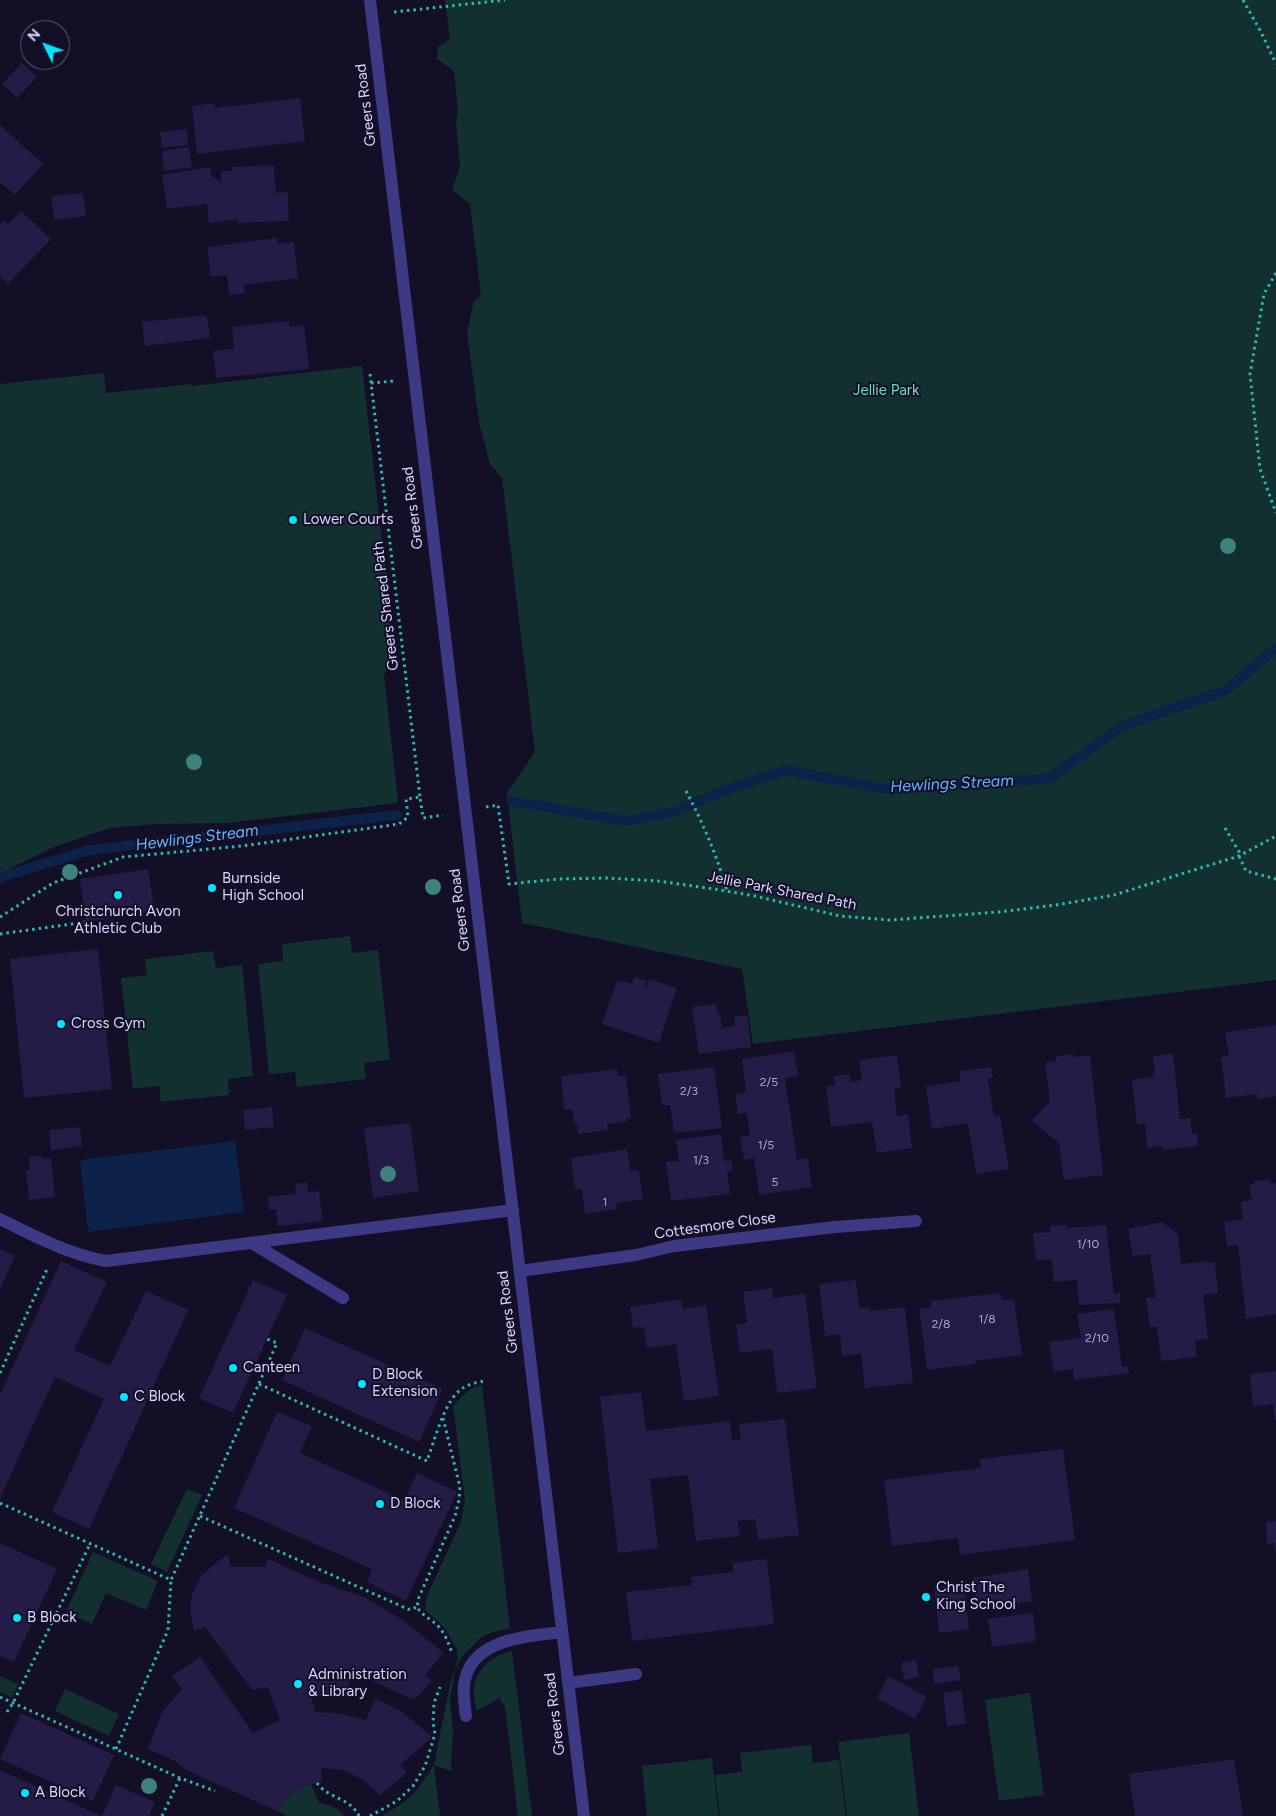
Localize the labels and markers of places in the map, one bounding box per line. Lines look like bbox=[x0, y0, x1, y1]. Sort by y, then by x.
place label: Lower Courts bbox=[303, 511, 393, 529]
marker: Lower Courts bbox=[287, 514, 299, 526]
place label: Burnside High School bbox=[222, 870, 304, 905]
marker: Burnside High School bbox=[206, 882, 218, 894]
marker: Christchurch Avon Athletic Club bbox=[112, 889, 124, 901]
place label: Christchurch Avon Athletic Club bbox=[55, 903, 181, 938]
place label: Cross Gym bbox=[71, 1015, 145, 1033]
marker: Cross Gym bbox=[55, 1018, 67, 1030]
place label: Canteen bbox=[243, 1359, 300, 1377]
marker: Canteen bbox=[227, 1362, 239, 1374]
place label: D Block Extension bbox=[372, 1366, 438, 1401]
marker: D Block Extension bbox=[356, 1378, 368, 1390]
place label: C Block bbox=[134, 1388, 185, 1406]
marker: C Block bbox=[118, 1391, 130, 1403]
place label: D Block bbox=[390, 1495, 441, 1513]
marker: D Block bbox=[374, 1498, 386, 1510]
place label: Christ The King School bbox=[936, 1579, 1016, 1614]
marker: Christ The King School bbox=[920, 1591, 932, 1603]
place label: B Block bbox=[27, 1609, 76, 1627]
marker: B Block bbox=[11, 1612, 23, 1624]
place label: Administration & Library bbox=[308, 1666, 407, 1701]
marker: Administration & Library bbox=[292, 1678, 304, 1690]
place label: A Block bbox=[35, 1784, 85, 1802]
marker: A Block bbox=[19, 1787, 31, 1799]

